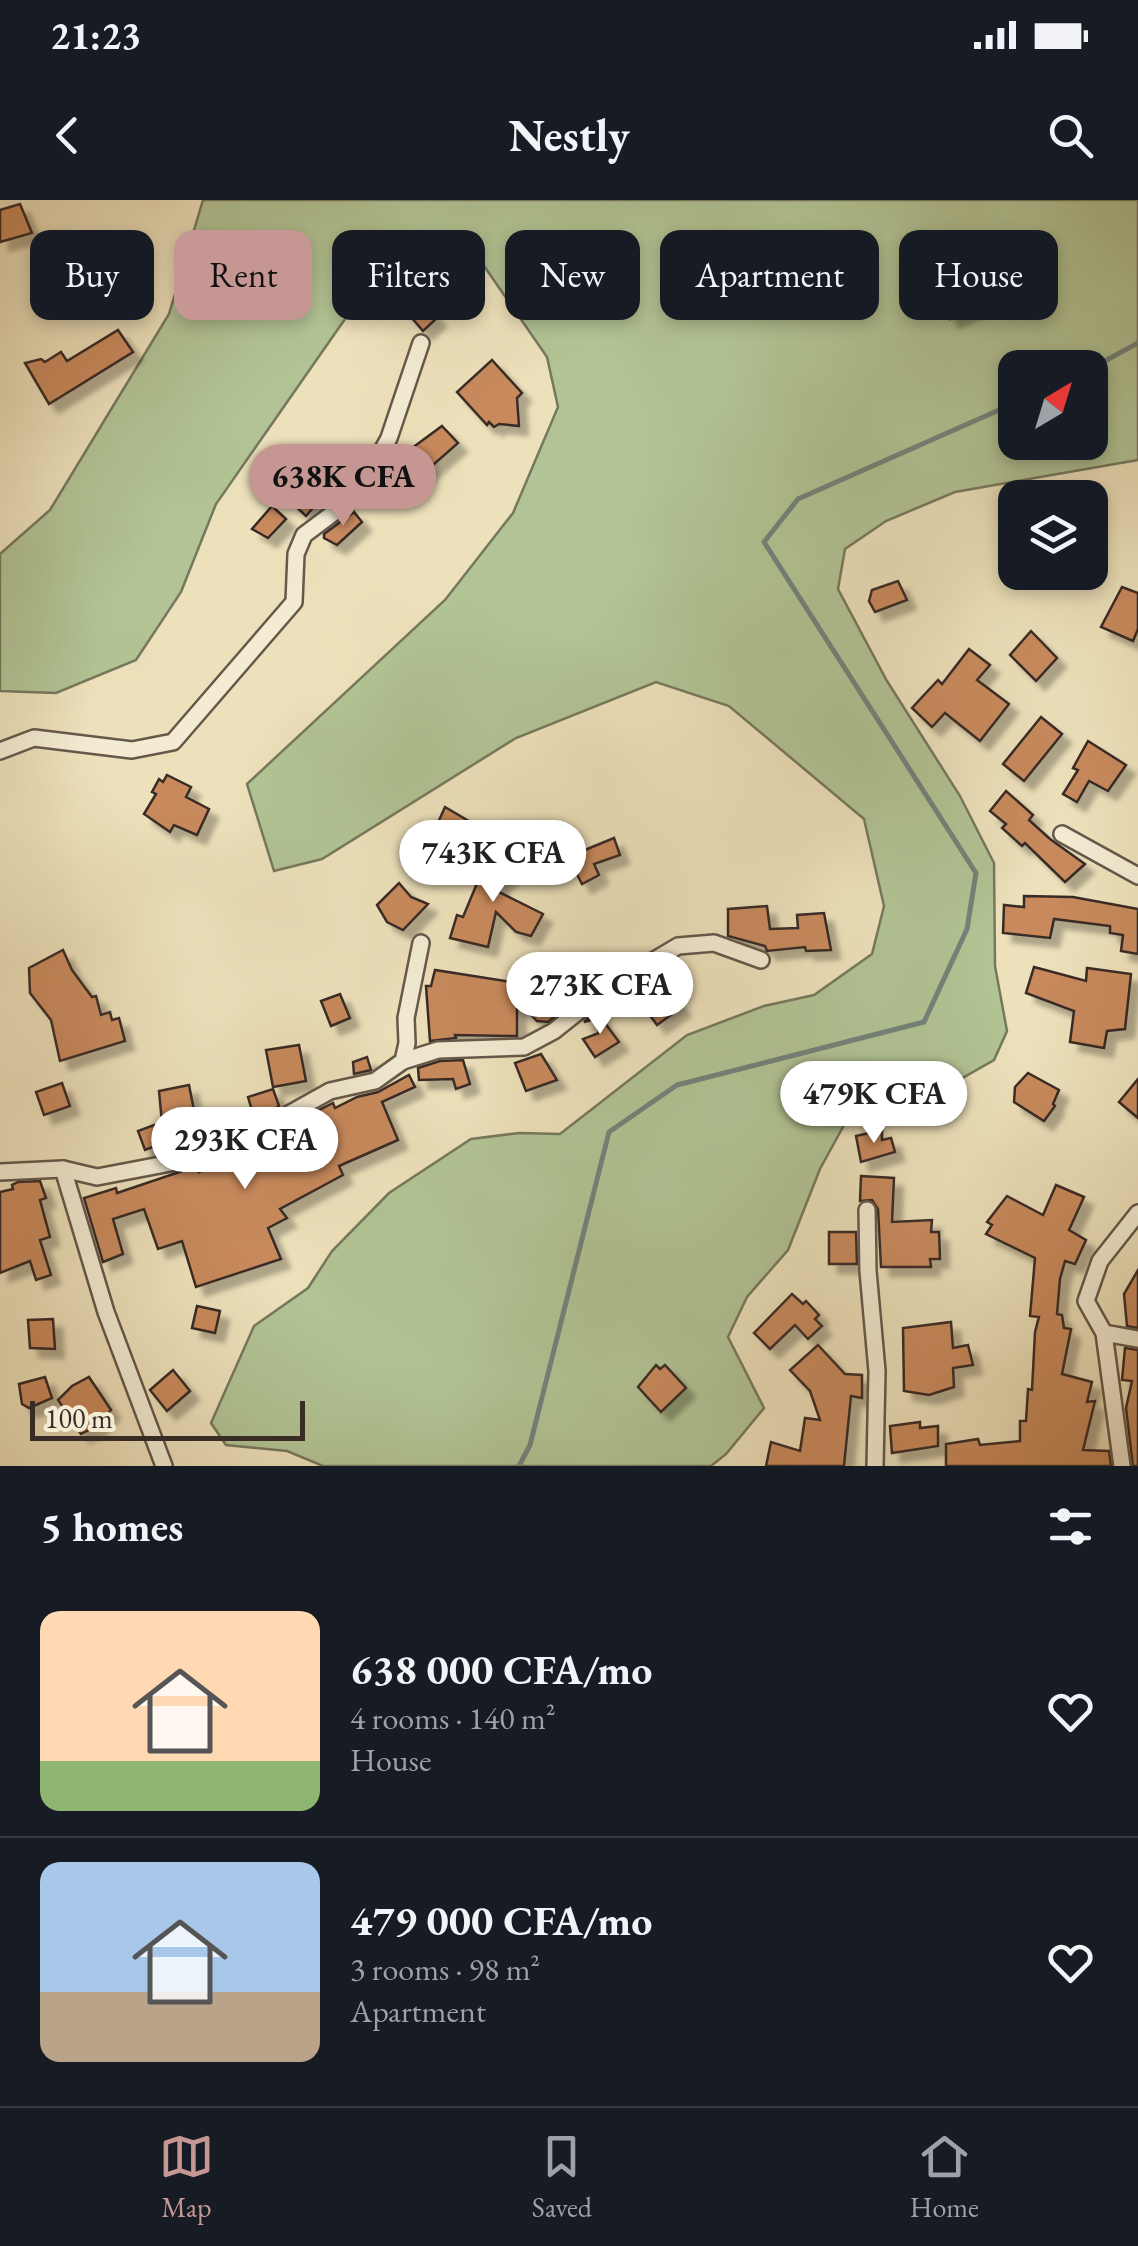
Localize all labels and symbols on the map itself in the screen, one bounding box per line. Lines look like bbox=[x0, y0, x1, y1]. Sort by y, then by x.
north arrow bbox=[998, 350, 1108, 460]
pin: 638K CFA bbox=[240, 444, 446, 529]
pin: 743K CFA bbox=[390, 820, 596, 905]
pin: 273K CFA bbox=[497, 952, 703, 1037]
pin: 479K CFA bbox=[771, 1061, 977, 1146]
pin: 293K CFA bbox=[142, 1107, 348, 1192]
scale bar bbox=[30, 1396, 305, 1440]

